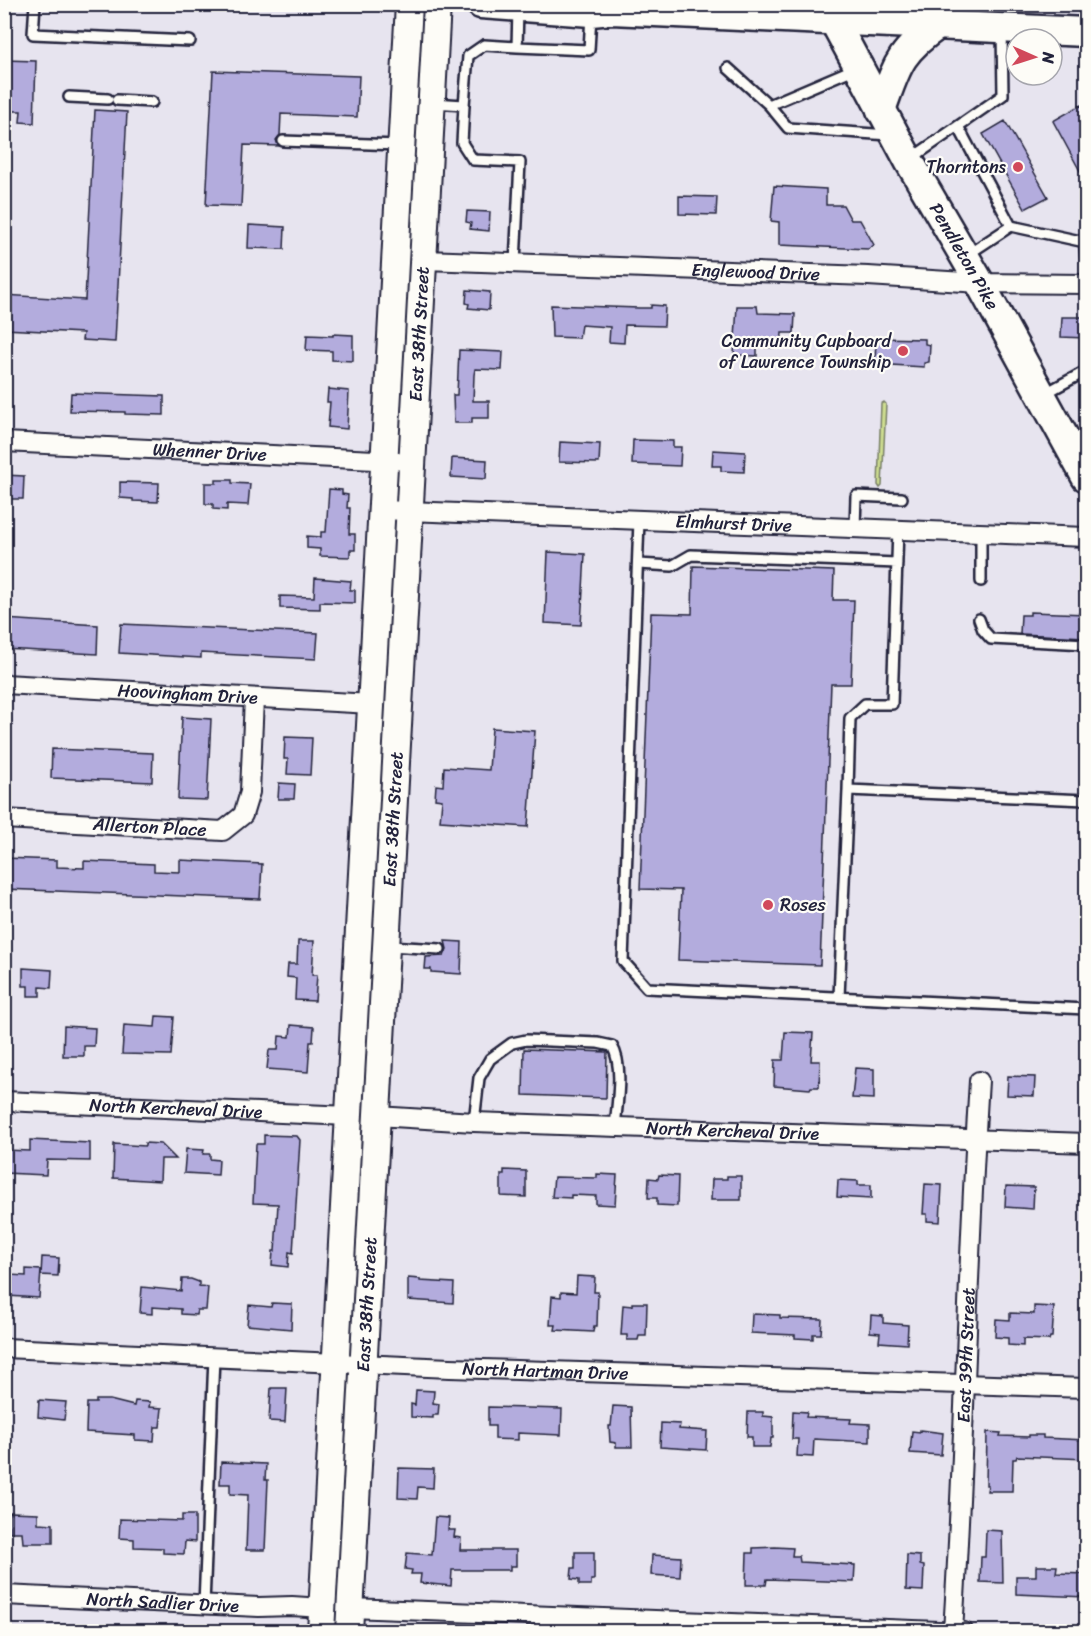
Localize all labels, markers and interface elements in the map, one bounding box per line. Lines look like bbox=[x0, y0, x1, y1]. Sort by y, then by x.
north arrow bbox=[1004, 27, 1064, 87]
text: N bbox=[1034, 50, 1063, 65]
place label: Thorntons bbox=[926, 151, 1007, 183]
marker: Thorntons bbox=[1011, 160, 1025, 174]
street label: Pendleton Pike bbox=[920, 196, 1008, 316]
street label: Englewood Drive bbox=[691, 254, 821, 290]
street label: East 38th Street bbox=[400, 265, 439, 402]
place label: Community Cupboard of Lawrence Township bbox=[719, 325, 893, 378]
marker: Community Cupboard of Lawrence Township bbox=[896, 344, 910, 358]
street label: Whenner Drive bbox=[152, 433, 268, 471]
street label: Elmhurst Drive bbox=[675, 505, 793, 542]
street label: Hoovingham Drive bbox=[117, 674, 259, 714]
street label: East 38th Street bbox=[373, 751, 413, 887]
street label: Allerton Place bbox=[91, 808, 207, 846]
place label: Roses bbox=[780, 889, 827, 921]
marker: Roses bbox=[761, 898, 775, 912]
street label: North Kercheval Drive bbox=[89, 1089, 263, 1128]
street label: North Kercheval Drive bbox=[646, 1112, 820, 1150]
street label: East 38th Street bbox=[347, 1236, 386, 1373]
street label: East 39th Street bbox=[947, 1287, 985, 1424]
street label: North Hartman Drive bbox=[462, 1352, 629, 1390]
street label: North Sadlier Drive bbox=[86, 1583, 240, 1622]

